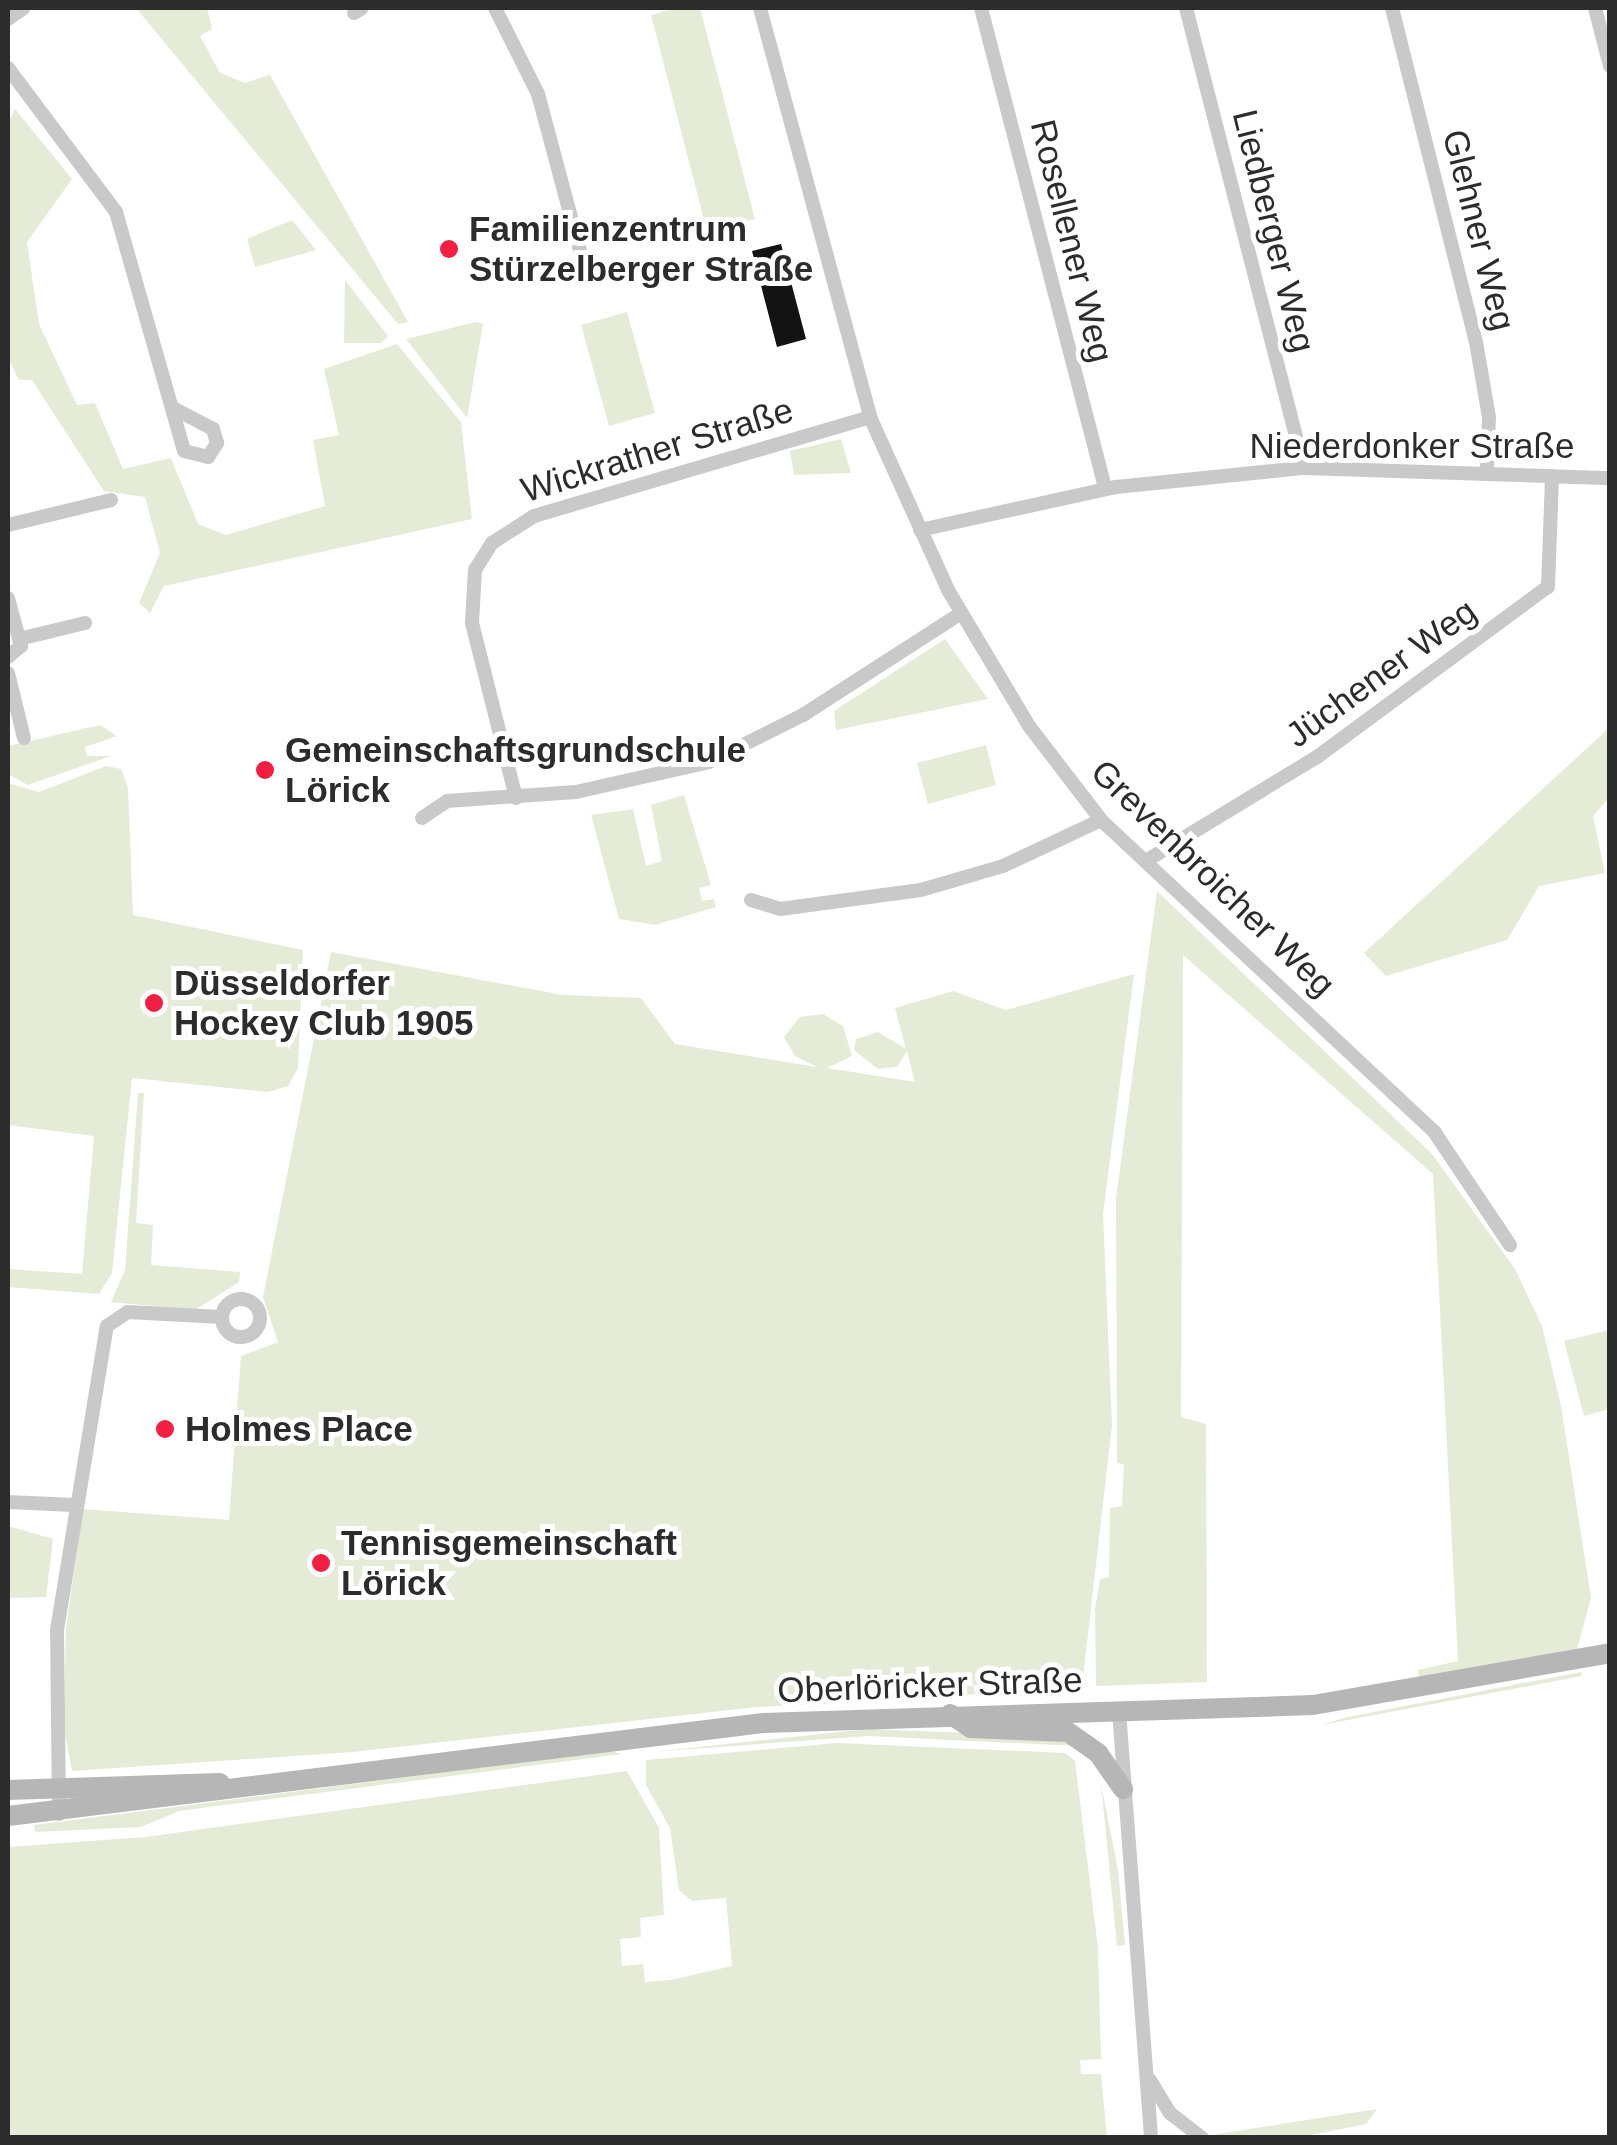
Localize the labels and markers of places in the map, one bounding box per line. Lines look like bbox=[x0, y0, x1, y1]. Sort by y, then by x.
place label: Familienzentrum Stürzelberger Straße bbox=[469, 208, 813, 290]
marker: Familienzentrum Stürzelberger Straße bbox=[438, 238, 460, 260]
place label: Gemeinschaftsgrundschule Lörick bbox=[285, 729, 746, 811]
marker: Gemeinschaftsgrundschule Lörick bbox=[254, 759, 276, 781]
place label: Düsseldorfer Hockey Club 1905 bbox=[174, 962, 474, 1044]
marker: Düsseldorfer Hockey Club 1905 bbox=[143, 992, 165, 1014]
place label: Holmes Place bbox=[185, 1408, 413, 1450]
marker: Holmes Place bbox=[154, 1418, 176, 1440]
place label: Tennisgemeinschaft Lörick bbox=[341, 1522, 677, 1604]
marker: Tennisgemeinschaft Lörick bbox=[310, 1552, 332, 1574]

